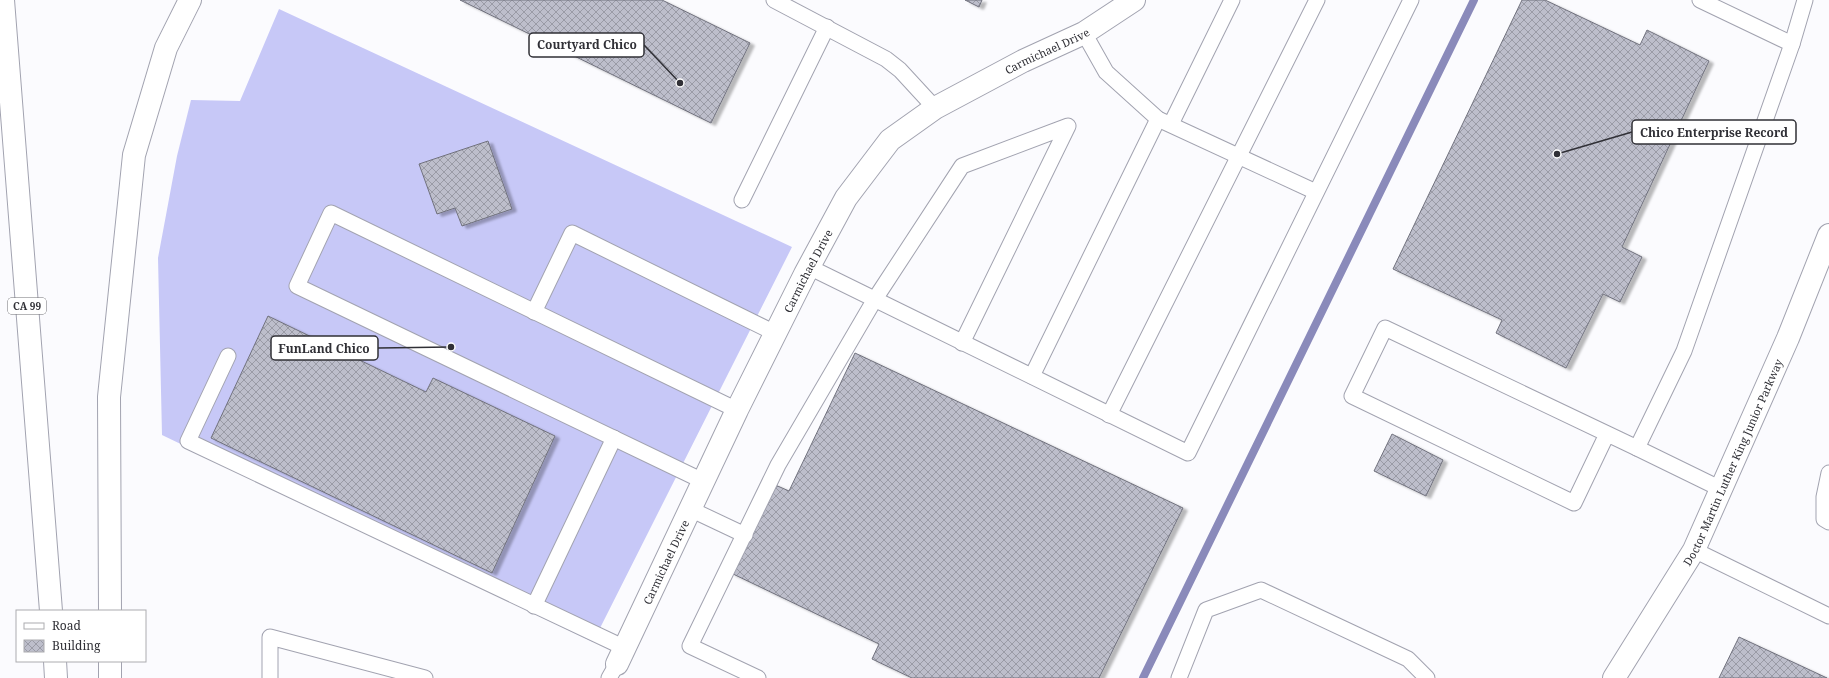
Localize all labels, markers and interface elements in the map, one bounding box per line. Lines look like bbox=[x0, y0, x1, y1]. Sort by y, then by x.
street label: Carmichael Drive bbox=[1002, 24, 1092, 77]
callout: Courtyard Chico bbox=[529, 33, 644, 57]
text: Courtyard Chico bbox=[537, 36, 637, 53]
callout: Chico Enterprise Record bbox=[1632, 120, 1796, 144]
text: Chico Enterprise Record bbox=[1640, 124, 1788, 141]
street label: Carmichael Drive bbox=[780, 226, 835, 315]
road number: CA 99 bbox=[8, 298, 46, 314]
callout: FunLand Chico bbox=[271, 336, 378, 360]
text: FunLand Chico bbox=[278, 340, 370, 357]
street label: Doctor Martin Luther King Junior Parkway bbox=[1679, 356, 1786, 568]
street label: Carmichael Drive bbox=[639, 517, 692, 607]
legend bbox=[16, 610, 146, 662]
text: Road bbox=[52, 617, 82, 634]
text: Building bbox=[52, 637, 101, 654]

